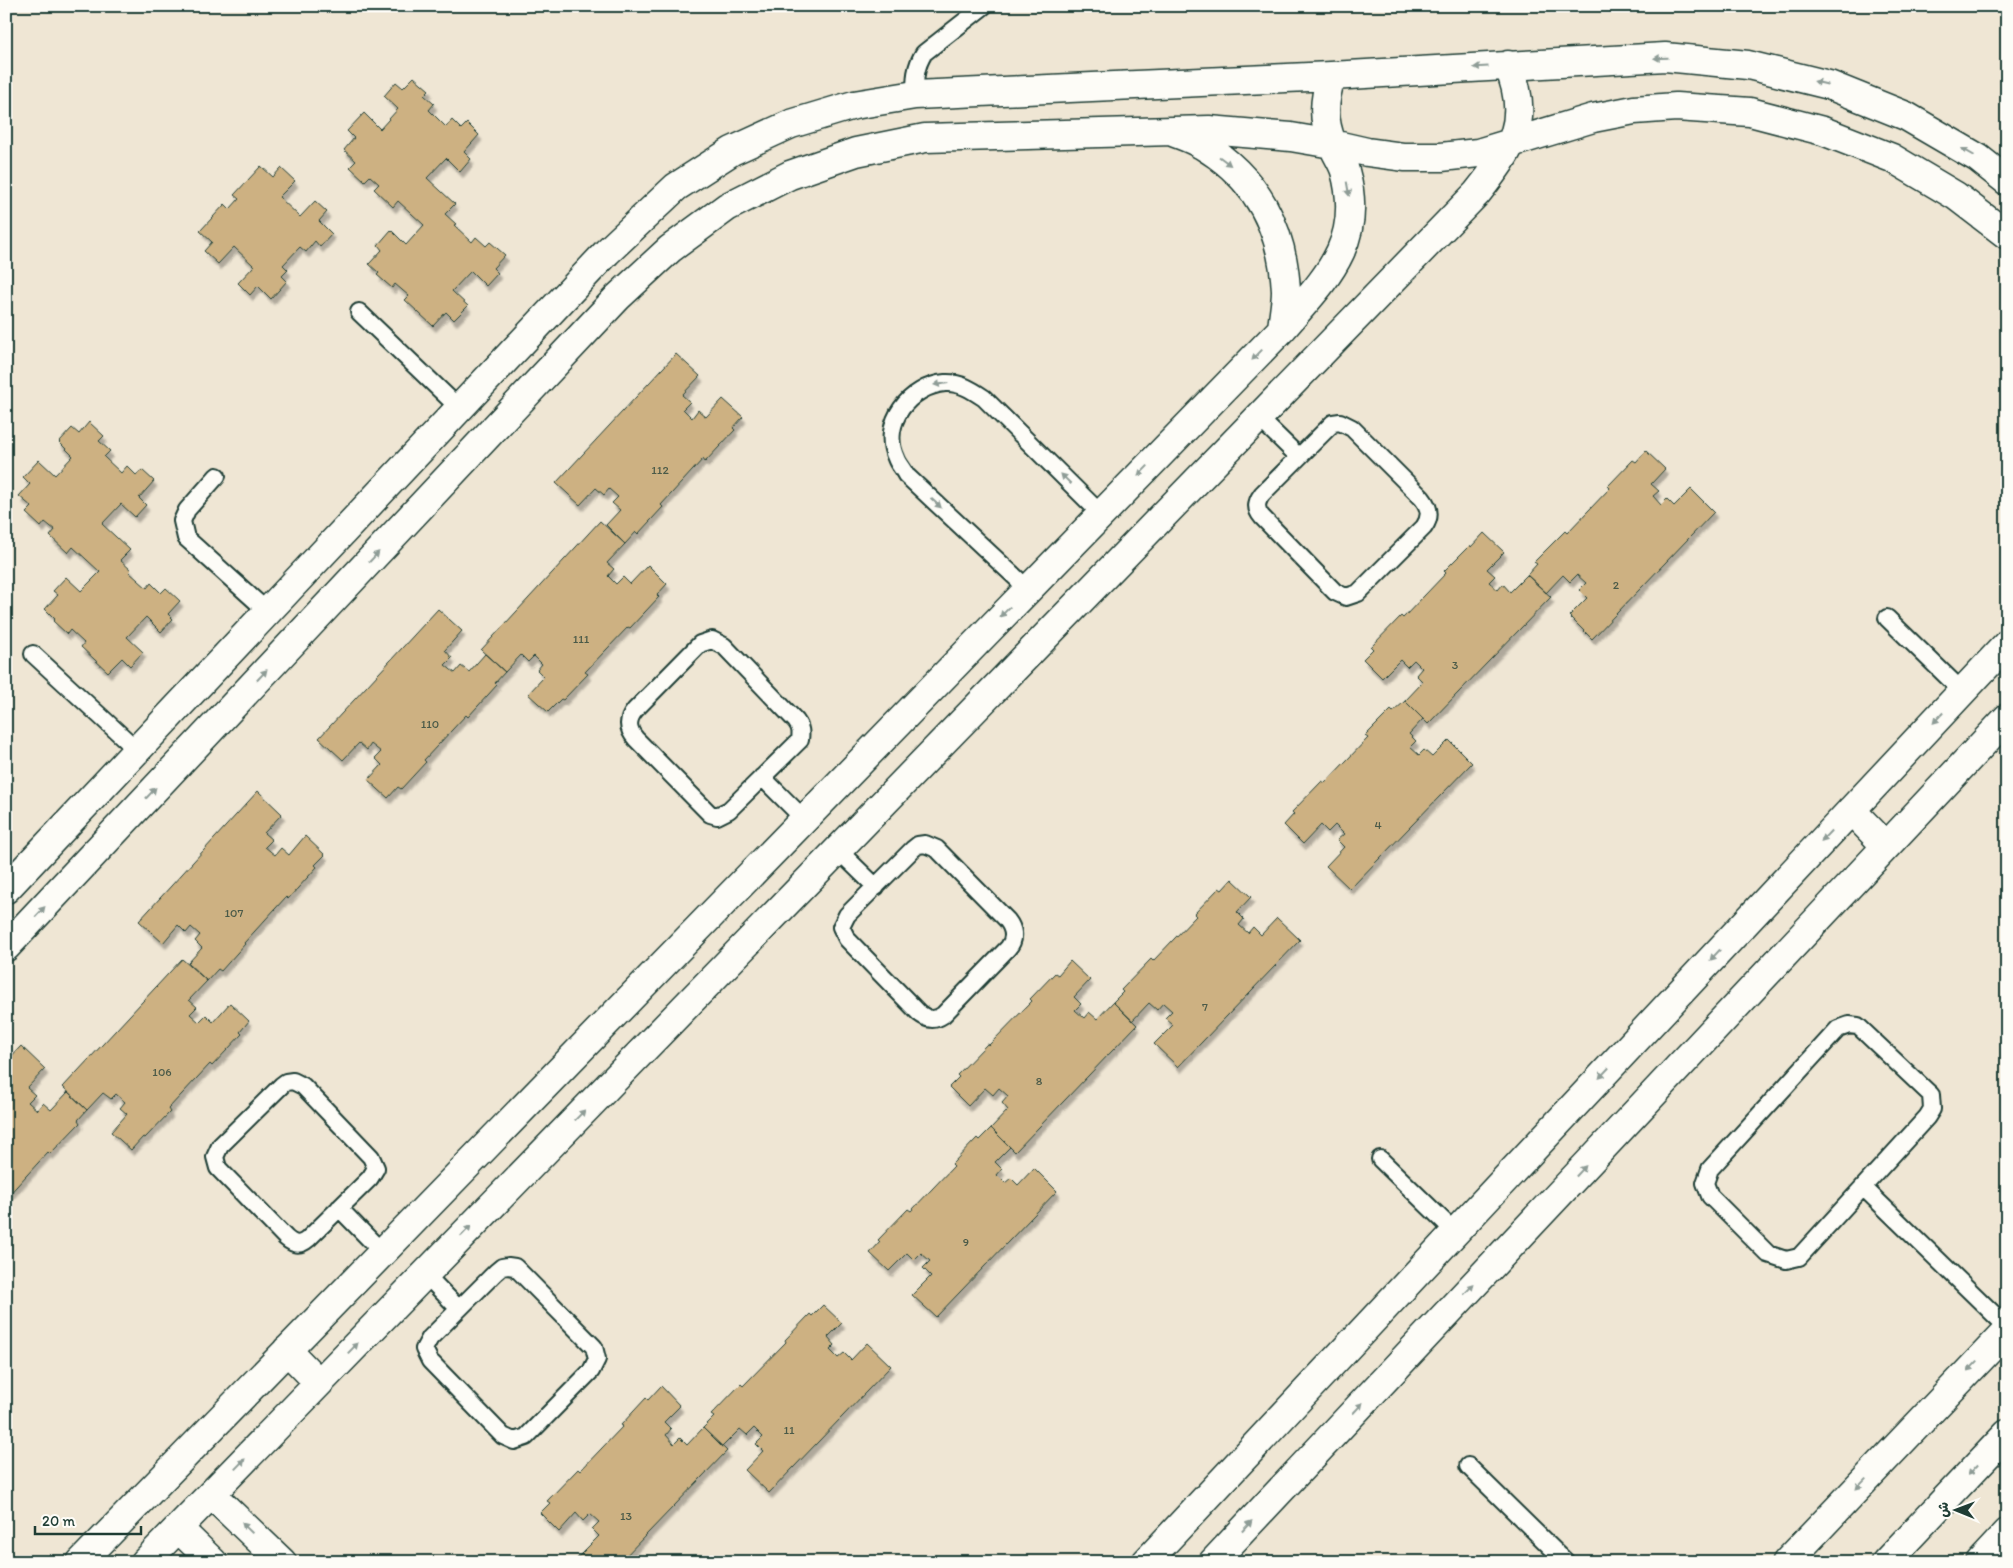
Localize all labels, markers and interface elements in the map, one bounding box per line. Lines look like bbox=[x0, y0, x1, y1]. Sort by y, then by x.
one-way arrow bbox=[1653, 54, 1669, 62]
one-way arrow bbox=[1473, 63, 1489, 71]
one-way arrow bbox=[1814, 79, 1829, 87]
one-way arrow bbox=[1961, 147, 1974, 156]
one-way arrow bbox=[1218, 156, 1231, 167]
one-way arrow bbox=[1345, 182, 1353, 198]
one-way arrow bbox=[1251, 348, 1263, 360]
one-way arrow bbox=[933, 381, 949, 389]
house number: 112 bbox=[651, 463, 669, 477]
one-way arrow bbox=[1137, 464, 1149, 476]
one-way arrow bbox=[1061, 474, 1073, 486]
one-way arrow bbox=[930, 497, 942, 509]
one-way arrow bbox=[368, 551, 380, 563]
house number: 2 bbox=[1613, 578, 1620, 592]
one-way arrow bbox=[999, 606, 1011, 618]
house number: 111 bbox=[573, 632, 590, 646]
house number: 3 bbox=[1452, 658, 1459, 672]
one-way arrow bbox=[256, 669, 268, 681]
one-way arrow bbox=[1932, 711, 1944, 723]
house number: 110 bbox=[421, 717, 439, 731]
one-way arrow bbox=[145, 788, 157, 800]
house number: 4 bbox=[1374, 818, 1382, 832]
one-way arrow bbox=[1820, 830, 1832, 842]
one-way arrow bbox=[34, 906, 46, 918]
house number: 107 bbox=[225, 906, 243, 920]
one-way arrow bbox=[1709, 948, 1721, 960]
house number: 7 bbox=[1202, 1000, 1208, 1014]
house number: 106 bbox=[152, 1065, 172, 1079]
one-way arrow bbox=[1598, 1067, 1610, 1079]
house number: 8 bbox=[1036, 1074, 1043, 1088]
one-way arrow bbox=[574, 1109, 586, 1121]
one-way arrow bbox=[1575, 1165, 1587, 1177]
one-way arrow bbox=[460, 1225, 472, 1237]
house number: 9 bbox=[963, 1235, 969, 1249]
one-way arrow bbox=[1463, 1284, 1475, 1296]
one-way arrow bbox=[347, 1342, 359, 1354]
one-way arrow bbox=[1967, 1360, 1979, 1372]
one-way arrow bbox=[1352, 1402, 1364, 1414]
house number: 11 bbox=[783, 1423, 795, 1437]
one-way arrow bbox=[234, 1459, 246, 1471]
one-way arrow bbox=[1967, 1464, 1979, 1476]
one-way arrow bbox=[1855, 1477, 1867, 1489]
north arrow bbox=[1930, 1486, 1980, 1536]
text: ش bbox=[1935, 1502, 1952, 1518]
scale bar bbox=[35, 1503, 141, 1535]
house number: 13 bbox=[620, 1509, 633, 1523]
text: 20 m bbox=[42, 1512, 76, 1530]
one-way arrow bbox=[1241, 1521, 1253, 1533]
one-way arrow bbox=[241, 1522, 253, 1534]

